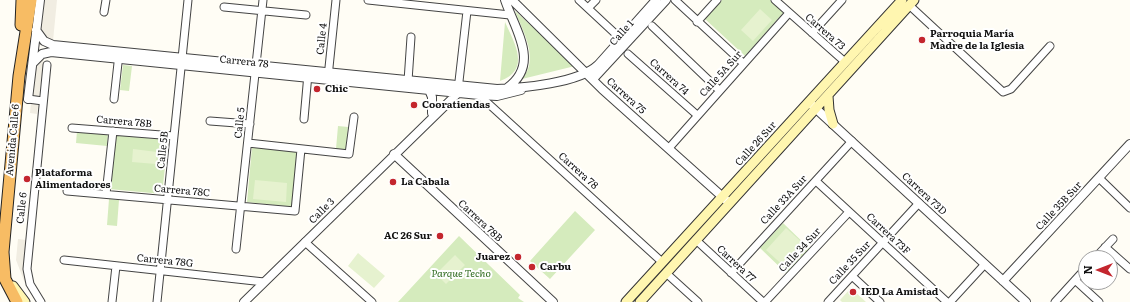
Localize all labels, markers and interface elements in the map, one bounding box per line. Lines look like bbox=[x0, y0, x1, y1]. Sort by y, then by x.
street label: Carrera 73 bbox=[803, 11, 847, 53]
street label: Calle 1 bbox=[607, 18, 637, 48]
street label: Calle 4 bbox=[314, 23, 330, 55]
place label: Parroquia María Madre de la Iglesia bbox=[930, 28, 1024, 52]
marker: Parroquia María Madre de la Iglesia bbox=[917, 35, 927, 45]
street label: Calle 5A Sur bbox=[697, 49, 745, 99]
street label: Carrera 78 bbox=[219, 53, 269, 71]
street label: Carrera 74 bbox=[647, 56, 691, 98]
street label: Carrera 75 bbox=[604, 75, 648, 117]
place label: Chic bbox=[325, 83, 348, 95]
marker: Chic bbox=[312, 84, 322, 94]
place label: Cooratiendas bbox=[422, 99, 490, 111]
marker: Cooratiendas bbox=[409, 100, 419, 110]
street label: Avenida Calle 6 bbox=[4, 104, 22, 176]
street label: Calle 5 bbox=[232, 107, 248, 139]
street label: Carrera 78B bbox=[96, 114, 152, 130]
street label: Calle 26 Sur bbox=[733, 119, 779, 169]
street label: Calle 5B bbox=[155, 131, 171, 169]
street label: Carrera 78 bbox=[556, 150, 600, 192]
place label: Plataforma Alimentadores bbox=[35, 167, 111, 190]
street label: Carrera 73D bbox=[899, 170, 949, 218]
street label: Calle 33A Sur bbox=[758, 173, 810, 227]
marker: Plataforma Alimentadores bbox=[22, 174, 32, 184]
place label: La Cabala bbox=[401, 176, 450, 188]
marker: La Cabala bbox=[388, 177, 398, 187]
street label: Calle 35B Sur bbox=[1033, 179, 1085, 233]
street label: Carrera 78C bbox=[153, 183, 211, 199]
street label: Calle 6 bbox=[14, 192, 30, 224]
street label: Calle 3 bbox=[307, 196, 337, 226]
street label: Carrera 78B bbox=[455, 198, 505, 244]
street label: Carrera 73F bbox=[864, 211, 912, 257]
street label: Calle 34 Sur bbox=[777, 225, 823, 275]
place label: AC 26 Sur bbox=[384, 230, 432, 242]
marker: AC 26 Sur bbox=[435, 231, 445, 241]
street label: Calle 35 Sur bbox=[827, 239, 873, 287]
street label: Carrera 77 bbox=[714, 243, 758, 285]
north arrow bbox=[1078, 250, 1118, 290]
place label: Juarez bbox=[476, 251, 510, 263]
street label: Carrera 78G bbox=[136, 252, 194, 270]
marker: Juarez bbox=[513, 252, 523, 262]
place label: Carbu bbox=[540, 261, 571, 273]
marker: Carbu bbox=[527, 262, 537, 272]
text: N bbox=[1079, 265, 1095, 275]
park label: Parque Techo bbox=[431, 268, 491, 280]
place label: IED La Amistad bbox=[861, 286, 938, 298]
marker: IED La Amistad bbox=[848, 287, 858, 297]

